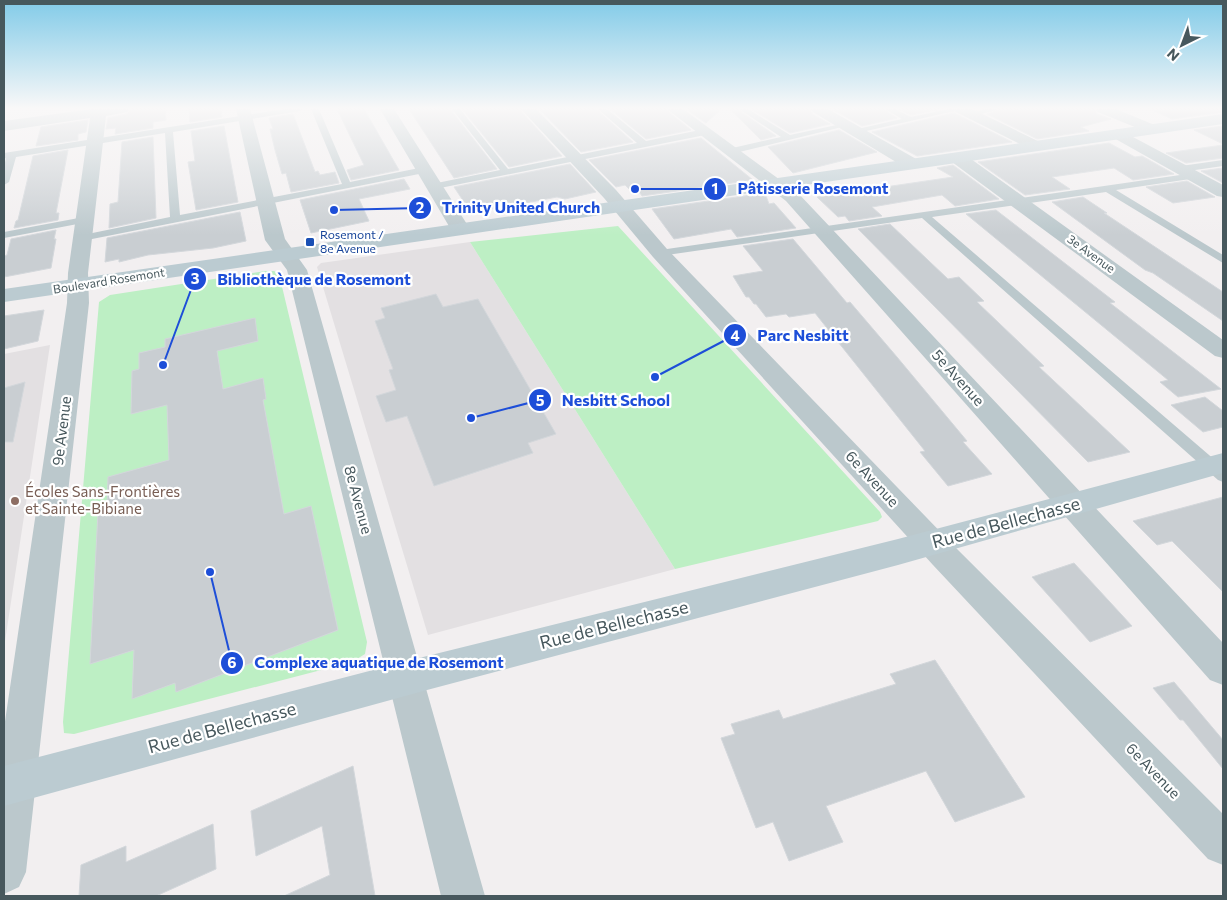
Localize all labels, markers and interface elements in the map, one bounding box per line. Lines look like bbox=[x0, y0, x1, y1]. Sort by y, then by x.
north arrow bbox=[1157, 20, 1207, 70]
text: N bbox=[1163, 45, 1183, 65]
callout: Pâtisserie Rosemont bbox=[702, 173, 898, 204]
text: Pâtisserie Rosemont bbox=[737, 178, 889, 197]
text: 1 bbox=[712, 179, 718, 197]
callout: Trinity United Church bbox=[407, 192, 610, 223]
text: Trinity United Church bbox=[442, 197, 600, 216]
text: 2 bbox=[416, 198, 424, 216]
place label: Rosemont / 8e Avenue bbox=[320, 227, 384, 255]
street label: 3e Avenue bbox=[1065, 231, 1118, 275]
marker: Rosemont / 8e Avenue bbox=[304, 236, 316, 248]
street label: Boulevard Rosemont bbox=[52, 264, 166, 296]
callout: Bibliothèque de Rosemont bbox=[183, 264, 421, 295]
text: 3 bbox=[191, 269, 200, 287]
text: Bibliothèque de Rosemont bbox=[217, 269, 411, 288]
callout: Parc Nesbitt bbox=[723, 320, 859, 351]
text: Parc Nesbitt bbox=[757, 325, 849, 344]
text: 4 bbox=[730, 326, 740, 344]
street label: 5e Avenue bbox=[929, 346, 989, 409]
callout: Nesbitt School bbox=[527, 385, 681, 416]
text: Nesbitt School bbox=[562, 390, 670, 409]
text: 5 bbox=[536, 391, 545, 409]
street label: 9e Avenue bbox=[48, 395, 74, 467]
street label: 6e Avenue bbox=[842, 447, 903, 510]
street label: 8e Avenue bbox=[341, 464, 377, 536]
place label: Écoles Sans-Frontières et Sainte-Bibiane bbox=[25, 481, 180, 517]
street label: Rue de Bellechasse bbox=[929, 492, 1082, 552]
marker: Écoles Sans-Frontières et Sainte-Bibiane bbox=[9, 495, 21, 507]
street label: Rue de Bellechasse bbox=[537, 595, 690, 653]
callout: Complexe aquatique de Rosemont bbox=[219, 647, 514, 678]
text: Complexe aquatique de Rosemont bbox=[254, 652, 504, 671]
text: 6 bbox=[227, 653, 237, 671]
street label: Rue de Bellechasse bbox=[145, 697, 298, 757]
street label: 6e Avenue bbox=[1123, 739, 1185, 802]

